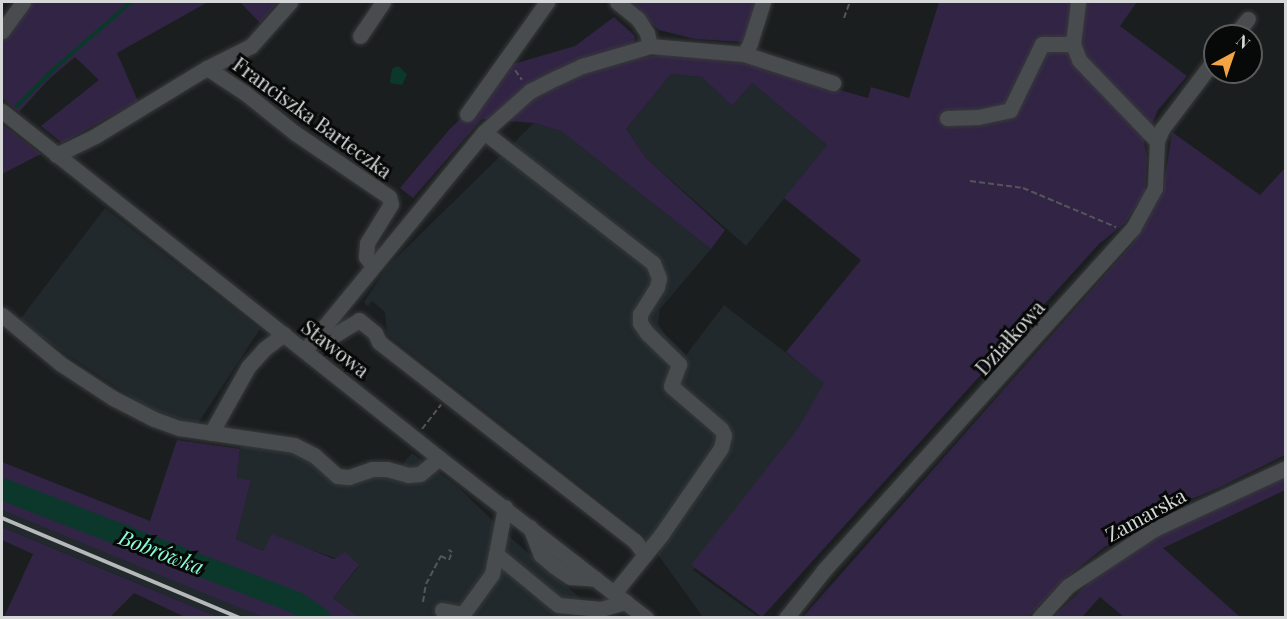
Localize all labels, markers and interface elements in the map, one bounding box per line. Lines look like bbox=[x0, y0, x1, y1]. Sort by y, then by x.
north arrow bbox=[1203, 24, 1263, 84]
text: N bbox=[1232, 30, 1255, 53]
street label: Franciszka Barteczka bbox=[229, 51, 397, 183]
street label: Działkowa bbox=[969, 295, 1049, 379]
street label: Stawowa bbox=[297, 314, 375, 382]
street label: Zamarska bbox=[1101, 482, 1189, 546]
water label: Bobrówka bbox=[116, 523, 208, 579]

